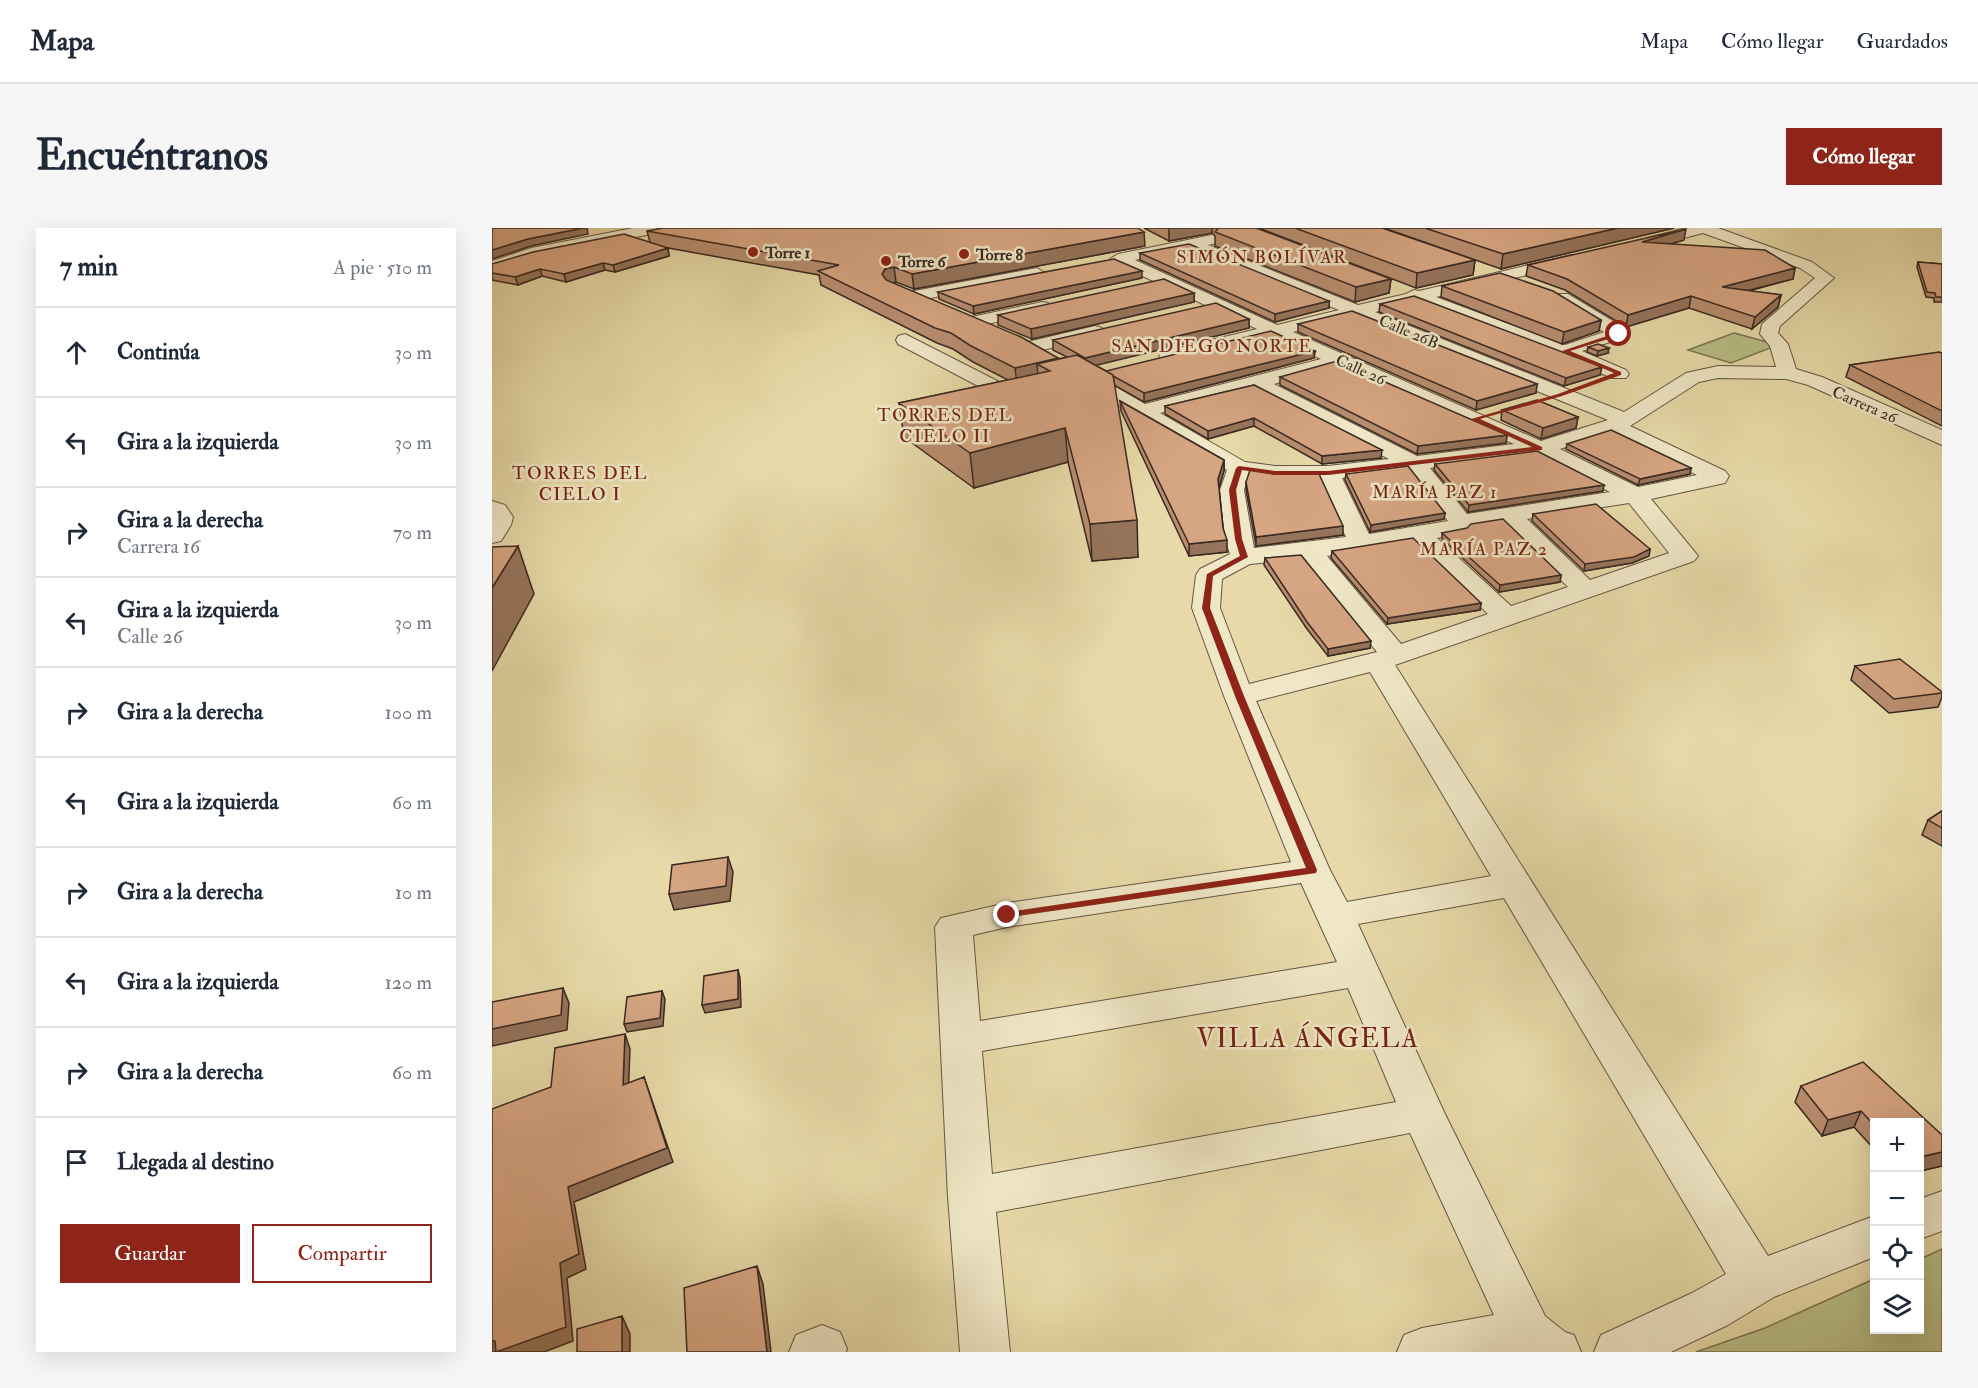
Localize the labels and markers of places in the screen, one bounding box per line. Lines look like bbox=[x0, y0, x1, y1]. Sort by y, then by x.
place label: Torre 1 bbox=[764, 243, 810, 263]
marker: Torre 1 bbox=[746, 245, 760, 259]
place label: Torre 8 bbox=[975, 245, 1023, 265]
marker: Torre 8 bbox=[957, 247, 971, 261]
place label: Torre 6 bbox=[897, 252, 947, 272]
marker: Torre 6 bbox=[879, 254, 893, 268]

